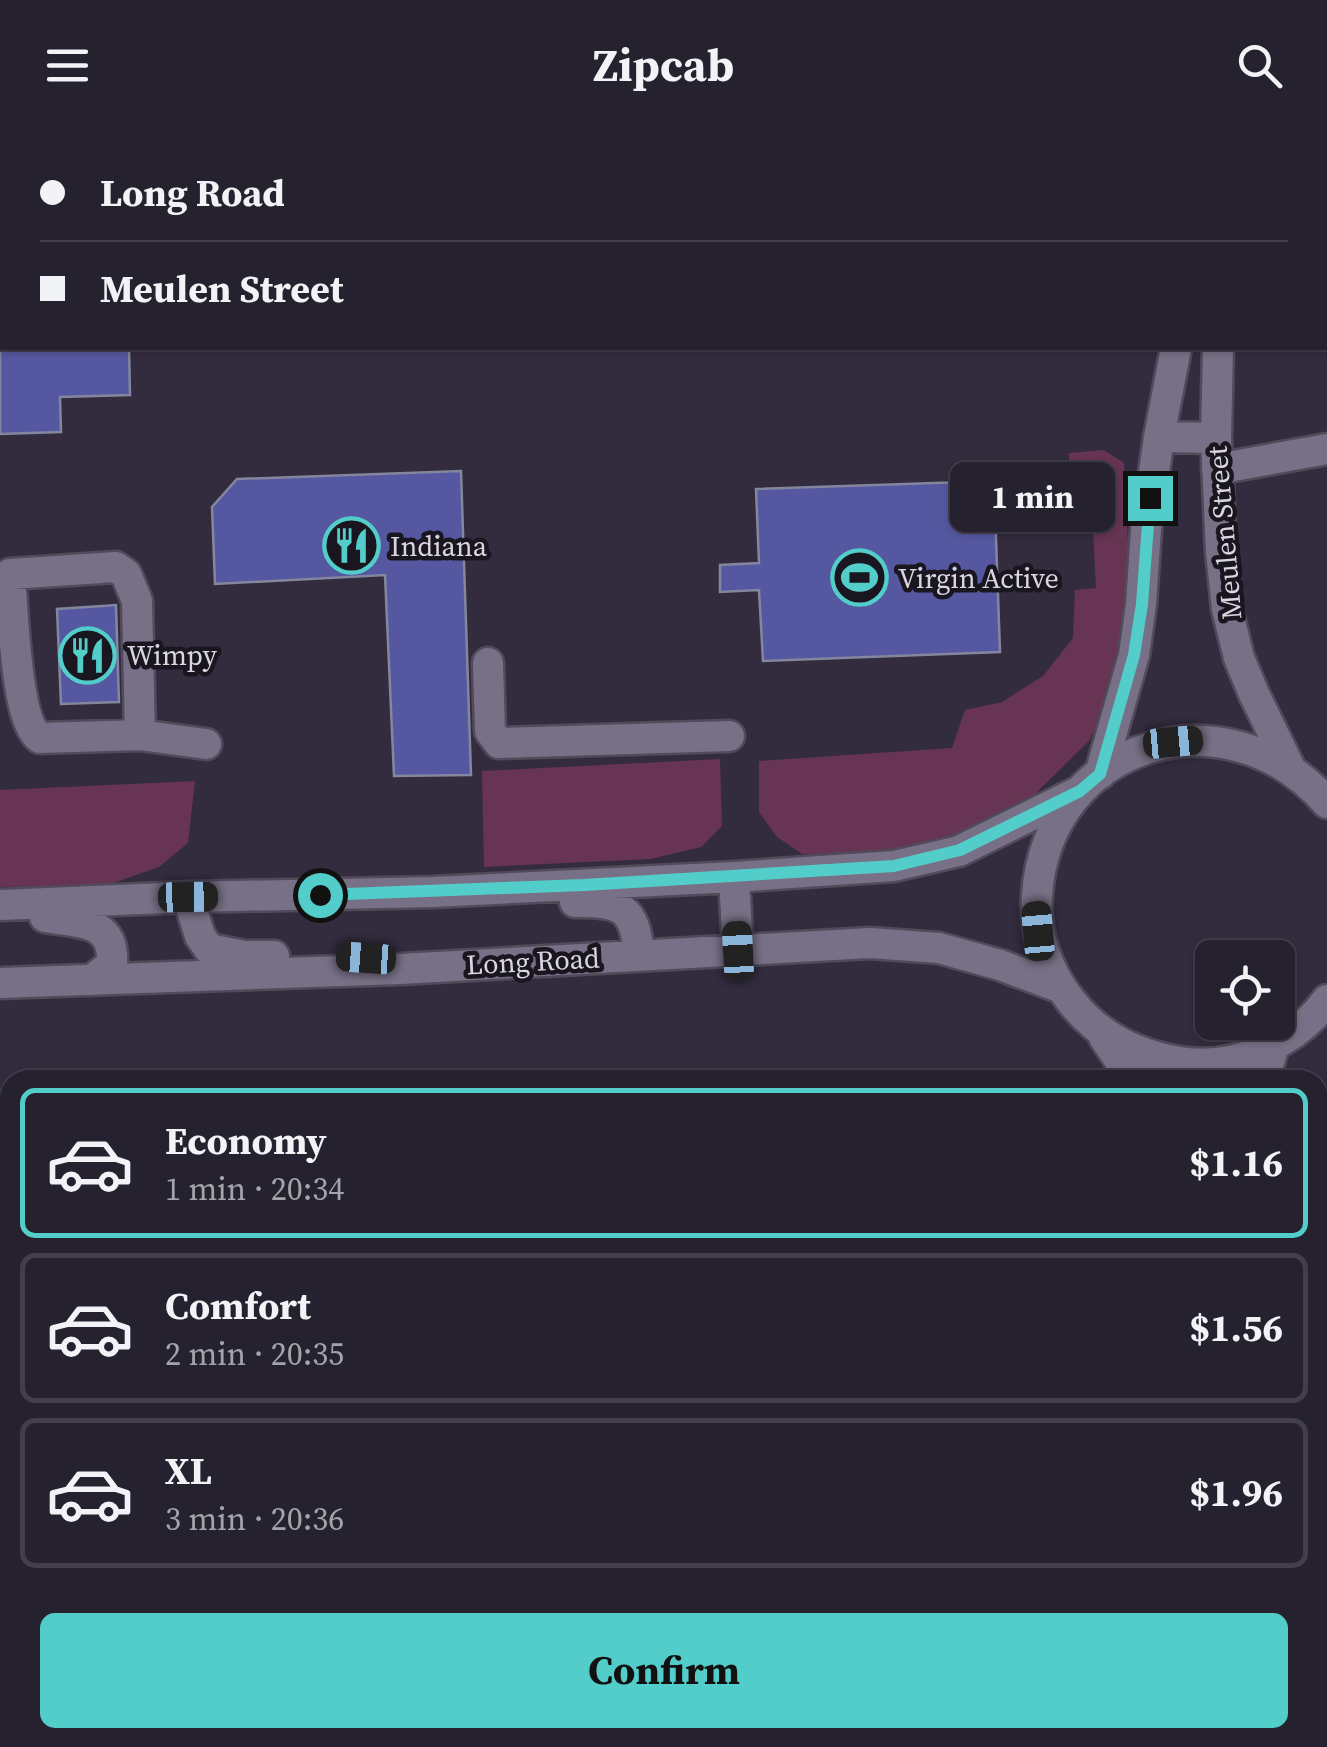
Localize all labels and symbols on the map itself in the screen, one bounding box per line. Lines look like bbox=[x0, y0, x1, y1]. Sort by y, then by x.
street label: Meulen Street bbox=[1197, 444, 1251, 621]
callout: 1 min bbox=[950, 463, 1115, 533]
route end bbox=[1128, 476, 1173, 521]
restaurant icon: Indiana bbox=[321, 516, 381, 576]
place label: Indiana bbox=[390, 527, 488, 565]
sports icon: Virgin Active bbox=[829, 548, 889, 608]
place label: Virgin Active bbox=[898, 559, 1059, 597]
restaurant icon: Wimpy bbox=[58, 625, 118, 685]
place label: Wimpy bbox=[127, 636, 218, 674]
car bbox=[1142, 724, 1204, 760]
route start bbox=[298, 873, 343, 918]
car bbox=[158, 881, 218, 913]
car bbox=[1020, 900, 1056, 962]
car bbox=[721, 920, 755, 982]
street label: Long Road bbox=[465, 939, 601, 983]
car bbox=[335, 941, 397, 975]

